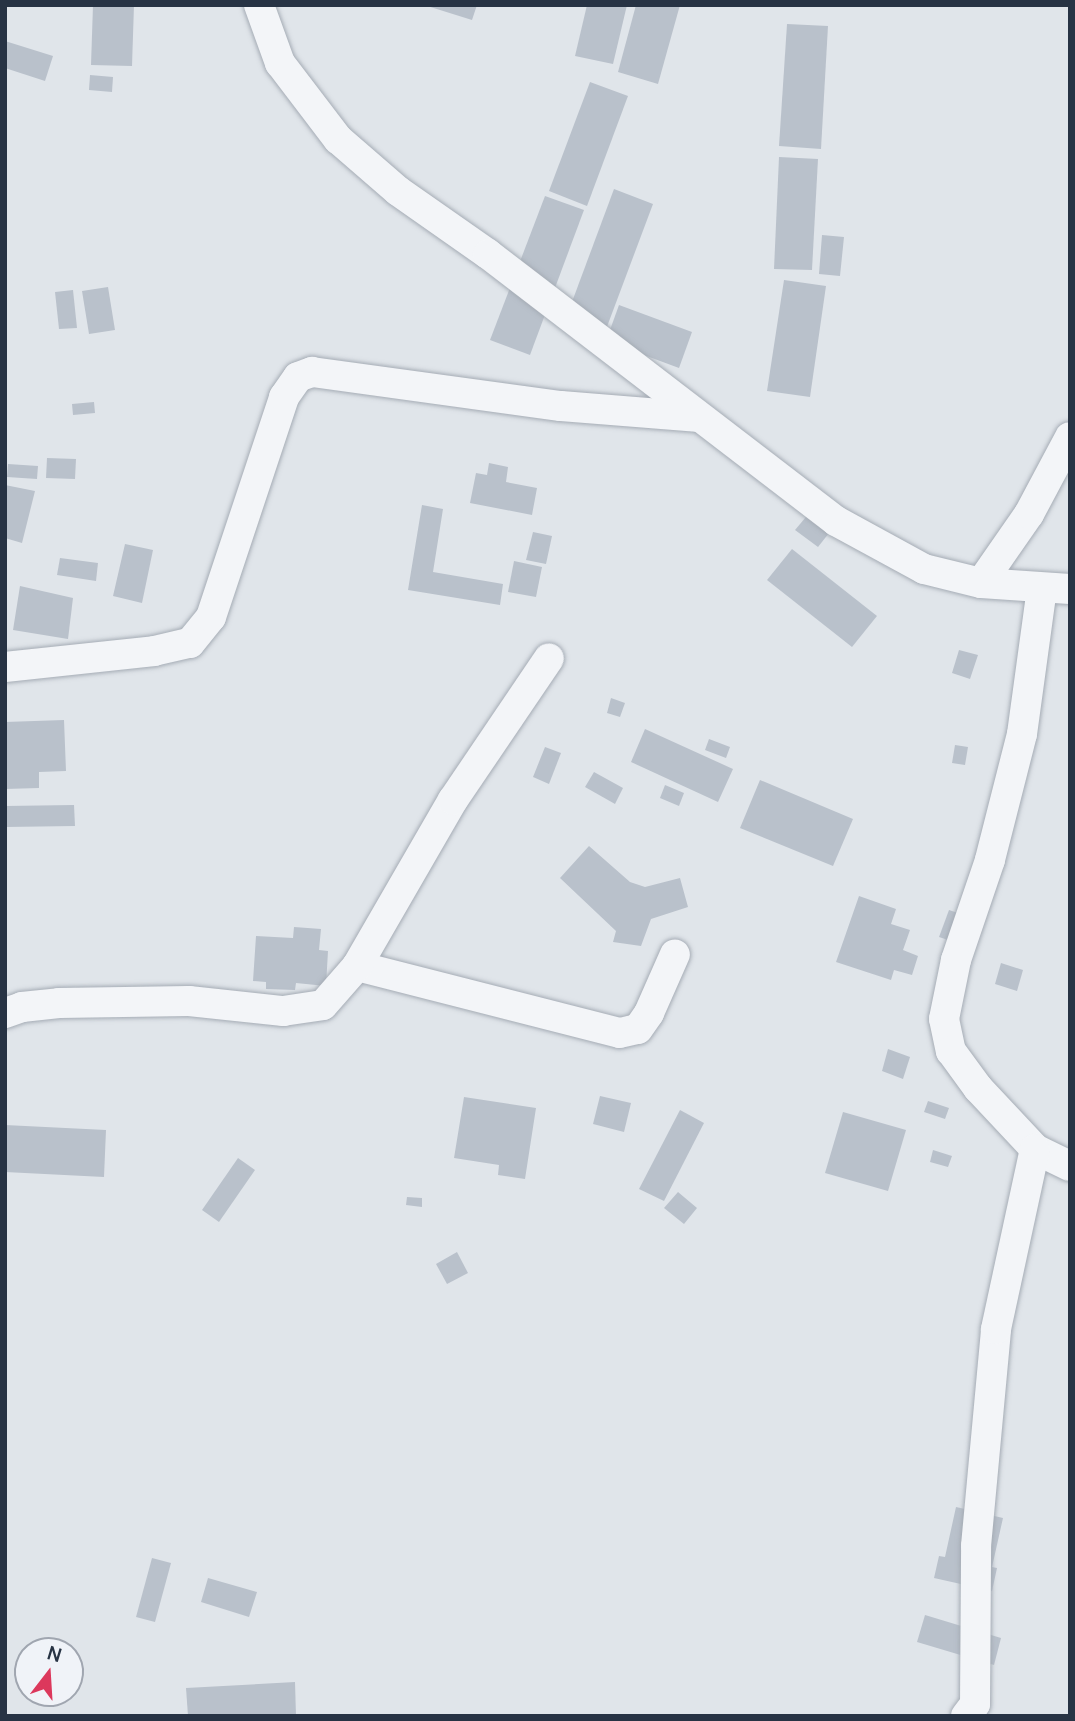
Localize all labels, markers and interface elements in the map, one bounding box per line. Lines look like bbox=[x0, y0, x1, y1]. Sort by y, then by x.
north arrow bbox=[14, 1637, 84, 1707]
text: N bbox=[44, 1639, 65, 1668]

